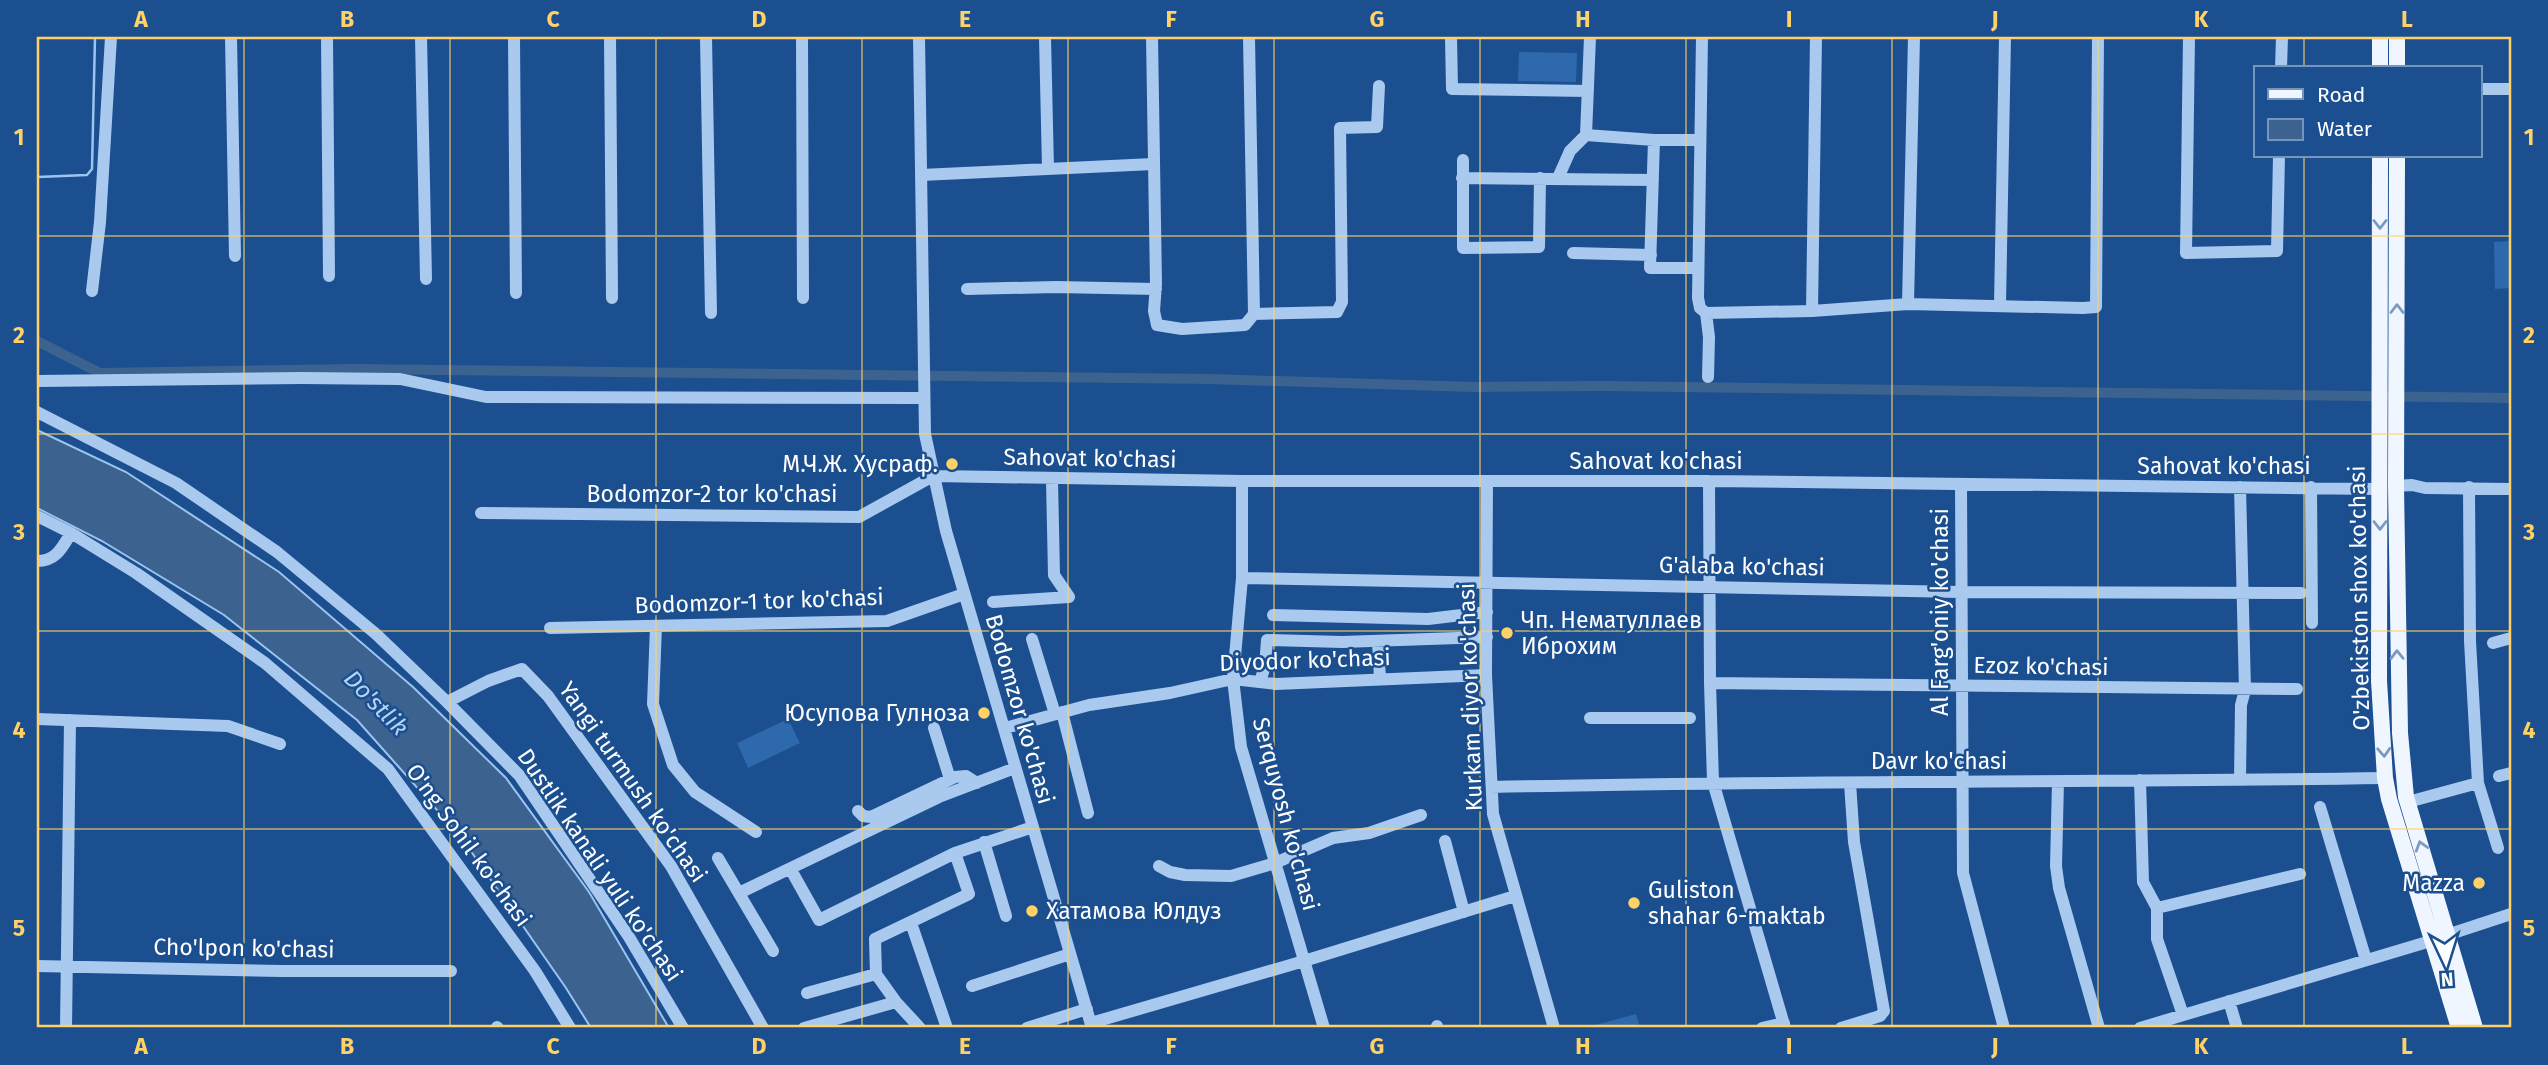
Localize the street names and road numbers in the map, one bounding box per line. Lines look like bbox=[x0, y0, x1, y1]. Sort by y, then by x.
street label: Sahovat ko'chasi bbox=[1003, 442, 1177, 474]
street label: Sahovat ko'chasi bbox=[1569, 447, 1743, 475]
street label: Sahovat ko'chasi bbox=[2137, 452, 2311, 480]
street label: O'zbekiston shox ko'chasi bbox=[2343, 465, 2375, 731]
street label: Bodomzor-2 tor ko'chasi bbox=[586, 480, 838, 508]
street label: Al Farg'oniy ko'chasi bbox=[1926, 508, 1954, 716]
street label: G'alaba ko'chasi bbox=[1659, 551, 1825, 581]
street label: Kurkam diyor ko'chasi bbox=[1452, 582, 1488, 812]
street label: Bodomzor-1 tor ko'chasi bbox=[634, 583, 884, 619]
street label: Bodomzor ko'chasi bbox=[980, 611, 1060, 807]
street label: Diyodor ko'chasi bbox=[1219, 643, 1391, 677]
street label: Ezoz ko'chasi bbox=[1973, 651, 2109, 681]
street label: Yangi turmush ko'chasi bbox=[553, 676, 713, 888]
street label: Serquyosh ko'chasi bbox=[1247, 714, 1325, 914]
street label: Dustlik kanali yuli ko'chasi bbox=[512, 743, 688, 987]
street label: Davr ko'chasi bbox=[1871, 747, 2007, 775]
street label: O'ng Sohil ko'chasi bbox=[400, 758, 538, 932]
street label: Cho'lpon ko'chasi bbox=[153, 932, 335, 964]

